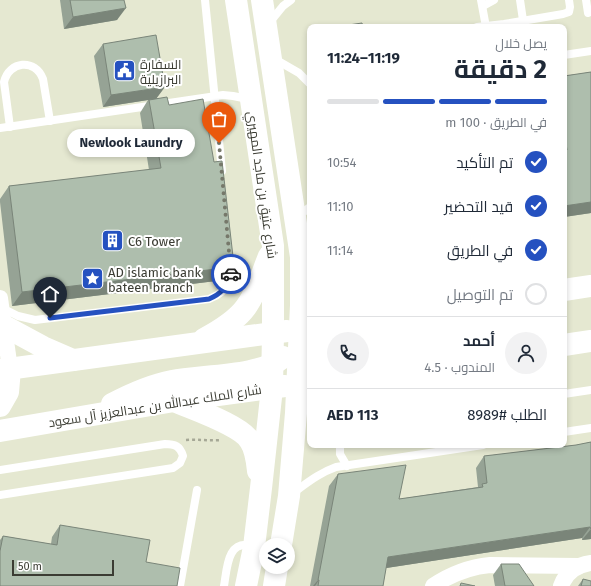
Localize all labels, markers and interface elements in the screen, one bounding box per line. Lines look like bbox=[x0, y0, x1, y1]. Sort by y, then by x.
text: يصل خلال bbox=[495, 36, 547, 51]
text: 11:19–11:24 bbox=[327, 49, 400, 67]
text: 2 دقيقة bbox=[454, 54, 547, 85]
place label: السفارة البرازيلية bbox=[140, 57, 182, 87]
public building icon: السفارة البرازيلية bbox=[111, 58, 137, 84]
pin bbox=[202, 102, 236, 143]
icon: bag bbox=[208, 108, 230, 130]
street label: شارع عتيق بن ماجد المهيري bbox=[241, 110, 280, 260]
text: في الطريق · 100 m bbox=[445, 115, 547, 130]
callout: Newlook Laundry bbox=[67, 129, 195, 157]
text: Newlook Laundry bbox=[79, 135, 183, 150]
icon: check bbox=[525, 151, 547, 173]
text: تم التأكيد bbox=[456, 154, 513, 172]
text: 10:54 bbox=[327, 155, 356, 170]
icon: check bbox=[525, 195, 547, 217]
text: قيد التحضير bbox=[444, 198, 513, 216]
text: 11:10 bbox=[327, 199, 354, 214]
building icon: C6 Tower bbox=[99, 228, 125, 254]
place label: C6 Tower bbox=[128, 234, 180, 249]
icon: check bbox=[525, 239, 547, 261]
text: في الطريق bbox=[447, 242, 513, 260]
text: 11:14 bbox=[327, 243, 353, 258]
courier bbox=[211, 254, 251, 294]
icon: car bbox=[220, 263, 242, 285]
place label: AD islamic bank bateen branch bbox=[108, 265, 202, 295]
place icon: AD islamic bank bateen branch bbox=[80, 266, 106, 292]
pin bbox=[33, 277, 67, 318]
icon: home bbox=[39, 283, 61, 305]
text: تم التوصيل bbox=[447, 286, 513, 304]
button: phone bbox=[327, 332, 369, 374]
text: أحمد bbox=[463, 332, 495, 350]
button: person bbox=[505, 332, 547, 374]
text: المندوب · 4.5 bbox=[424, 360, 495, 375]
street label: شارع الملك عبدالله بن عبدالعزيز آل سعود bbox=[47, 381, 263, 431]
text: AED 113 bbox=[327, 406, 379, 424]
text: الطلب #8989 bbox=[467, 406, 547, 424]
map controls bbox=[259, 538, 295, 574]
button: layers bbox=[259, 538, 295, 574]
scale bar bbox=[12, 558, 114, 577]
text: 50 m bbox=[18, 560, 42, 573]

